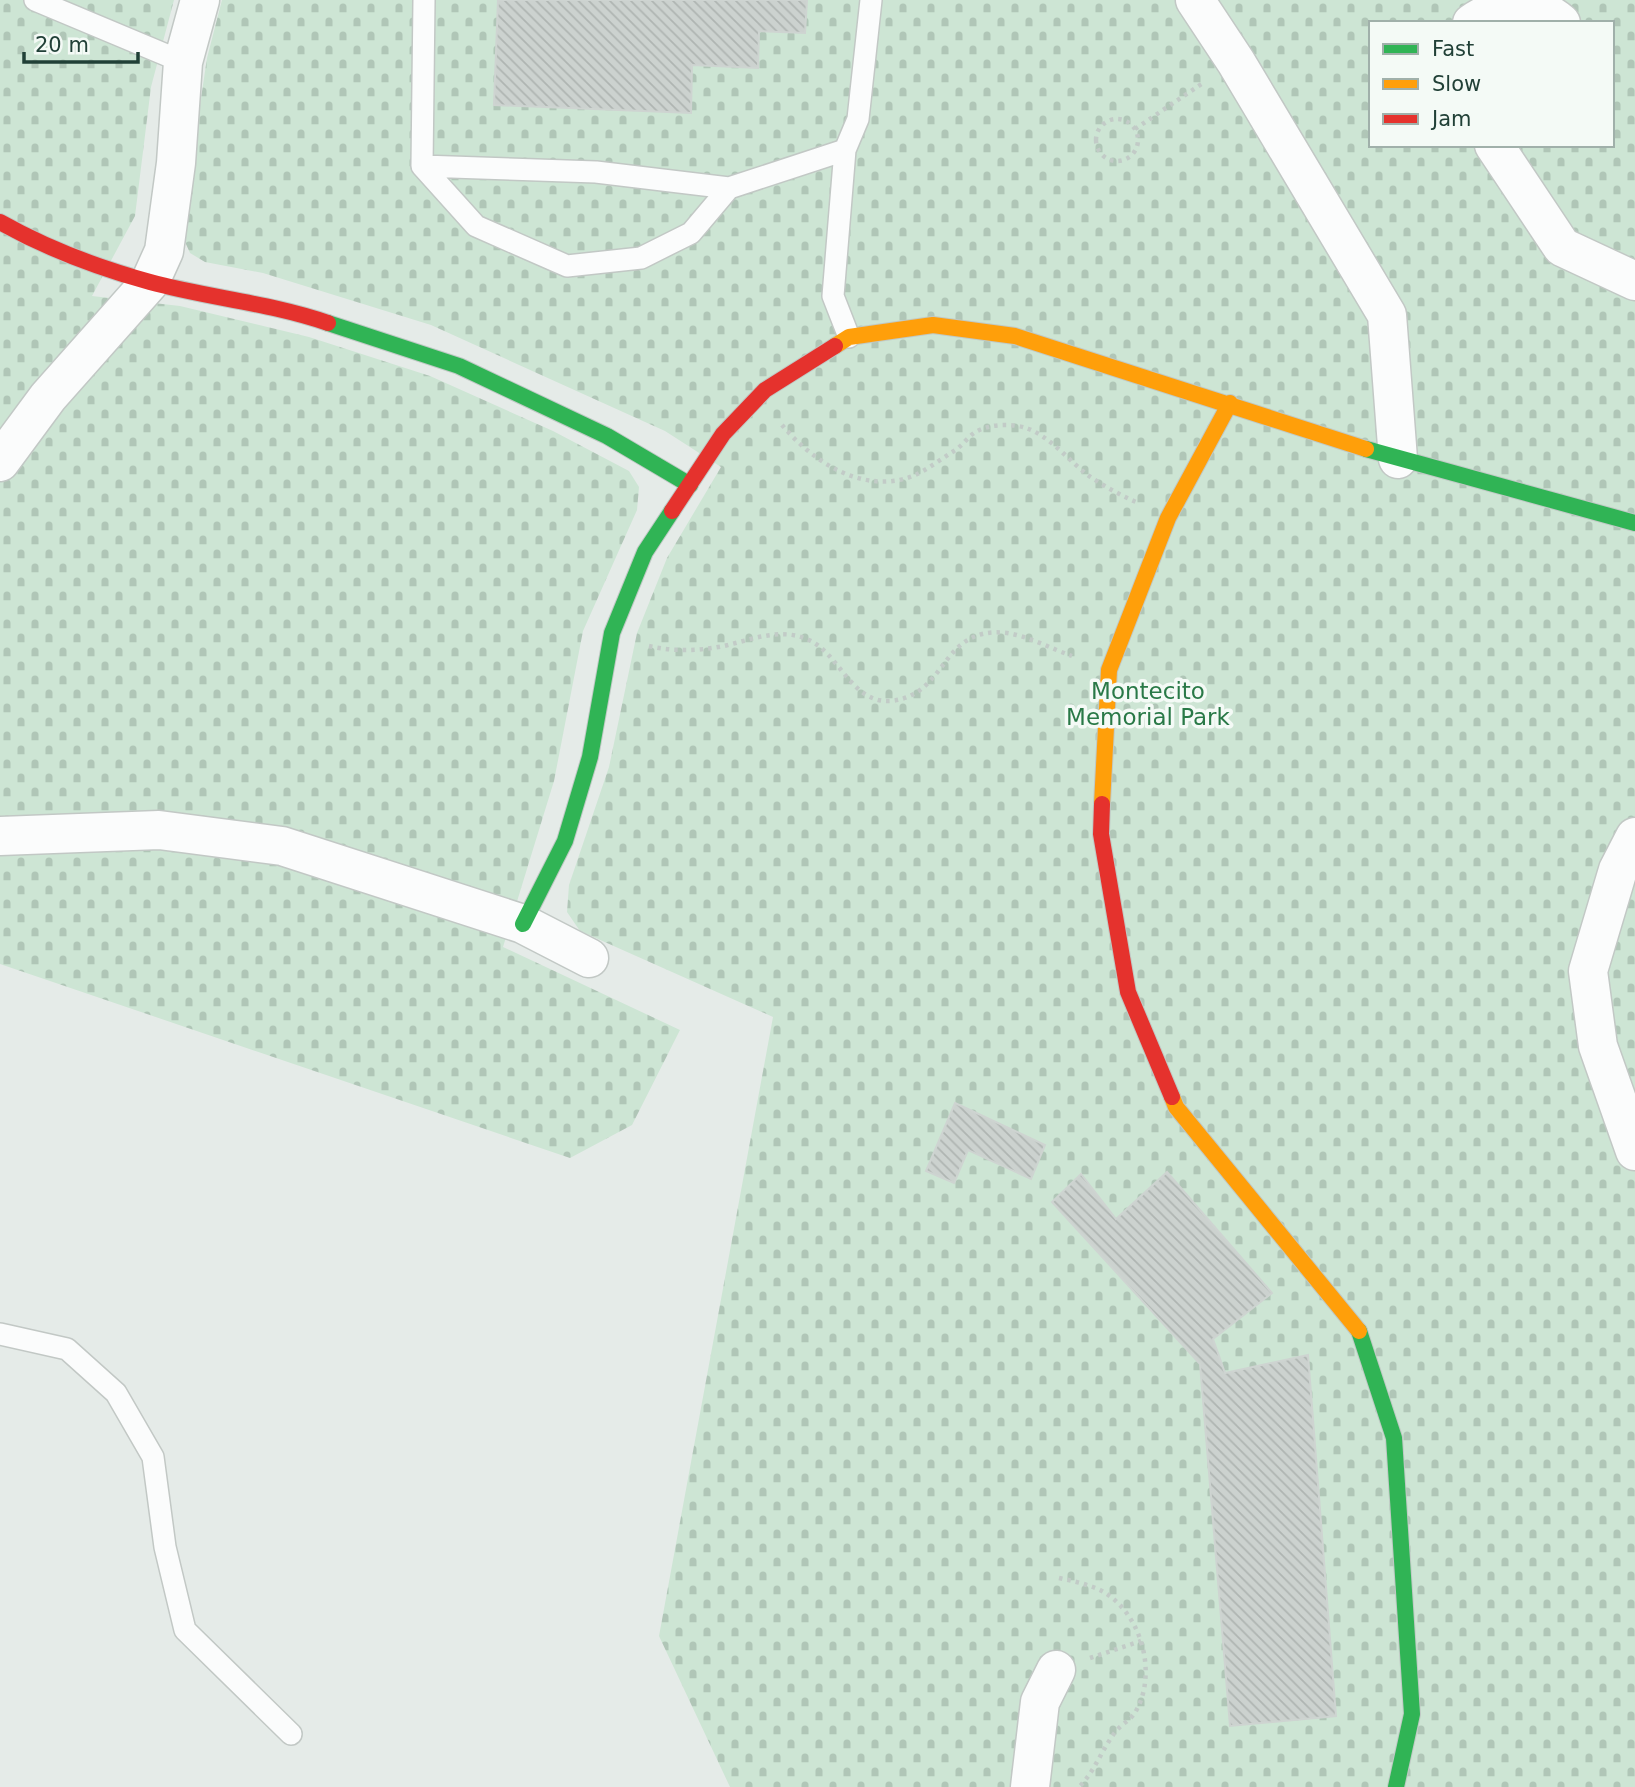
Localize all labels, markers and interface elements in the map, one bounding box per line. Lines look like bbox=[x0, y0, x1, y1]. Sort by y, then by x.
scale bar bbox=[24, 21, 138, 65]
legend bbox=[1369, 21, 1614, 147]
text: 20 m bbox=[35, 33, 89, 57]
text: Fast bbox=[1432, 37, 1474, 61]
text: Slow bbox=[1432, 72, 1481, 96]
text: Jam bbox=[1430, 107, 1472, 131]
park label: Montecito Memorial Park bbox=[1066, 678, 1231, 730]

